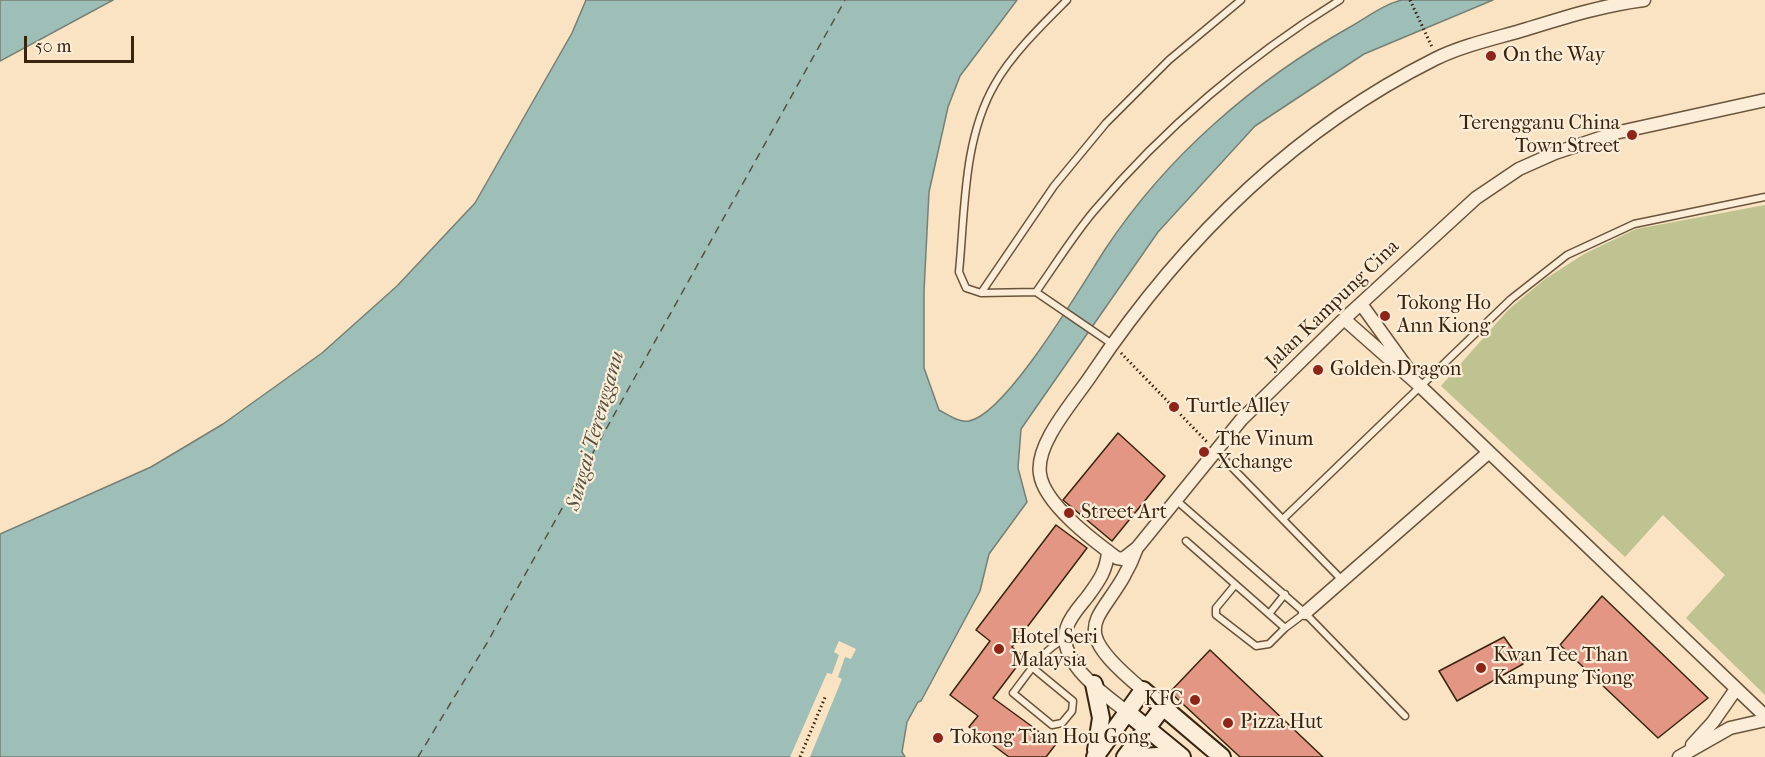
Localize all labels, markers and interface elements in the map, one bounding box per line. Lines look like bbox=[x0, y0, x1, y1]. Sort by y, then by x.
scale bar bbox=[27, 24, 136, 62]
text: 50 m bbox=[35, 36, 71, 57]
place label: On the Way bbox=[1503, 44, 1605, 68]
marker: On the Way bbox=[1484, 49, 1498, 63]
place label: Terengganu China Town Street bbox=[1459, 112, 1620, 159]
marker: Terengganu China Town Street bbox=[1625, 128, 1639, 142]
street label: Jalan Kampung Cina bbox=[1261, 235, 1405, 375]
place label: Tokong Ho Ann Kiong bbox=[1397, 292, 1491, 339]
marker: Tokong Ho Ann Kiong bbox=[1378, 309, 1392, 323]
water label: Sungai Terengganu bbox=[561, 348, 631, 514]
place label: Golden Dragon bbox=[1330, 358, 1461, 382]
marker: Golden Dragon bbox=[1311, 363, 1325, 377]
place label: Turtle Alley bbox=[1186, 395, 1290, 419]
marker: Turtle Alley bbox=[1167, 400, 1181, 414]
place label: The Vinum Xchange bbox=[1216, 428, 1313, 475]
marker: The Vinum Xchange bbox=[1197, 445, 1211, 459]
place label: Street Art bbox=[1081, 501, 1167, 525]
marker: Street Art bbox=[1062, 506, 1076, 520]
place label: Hotel Seri Malaysia bbox=[1011, 626, 1098, 673]
marker: Hotel Seri Malaysia bbox=[992, 642, 1006, 656]
place label: Kwan Tee Than Kampung Tiong bbox=[1493, 644, 1633, 691]
marker: Kwan Tee Than Kampung Tiong bbox=[1474, 661, 1488, 675]
place label: KFC bbox=[1144, 688, 1183, 712]
marker: KFC bbox=[1188, 693, 1202, 707]
place label: Pizza Hut bbox=[1240, 711, 1323, 735]
marker: Pizza Hut bbox=[1221, 716, 1235, 730]
place label: Tokong Tian Hou Gong bbox=[950, 726, 1150, 750]
marker: Tokong Tian Hou Gong bbox=[931, 731, 945, 745]

